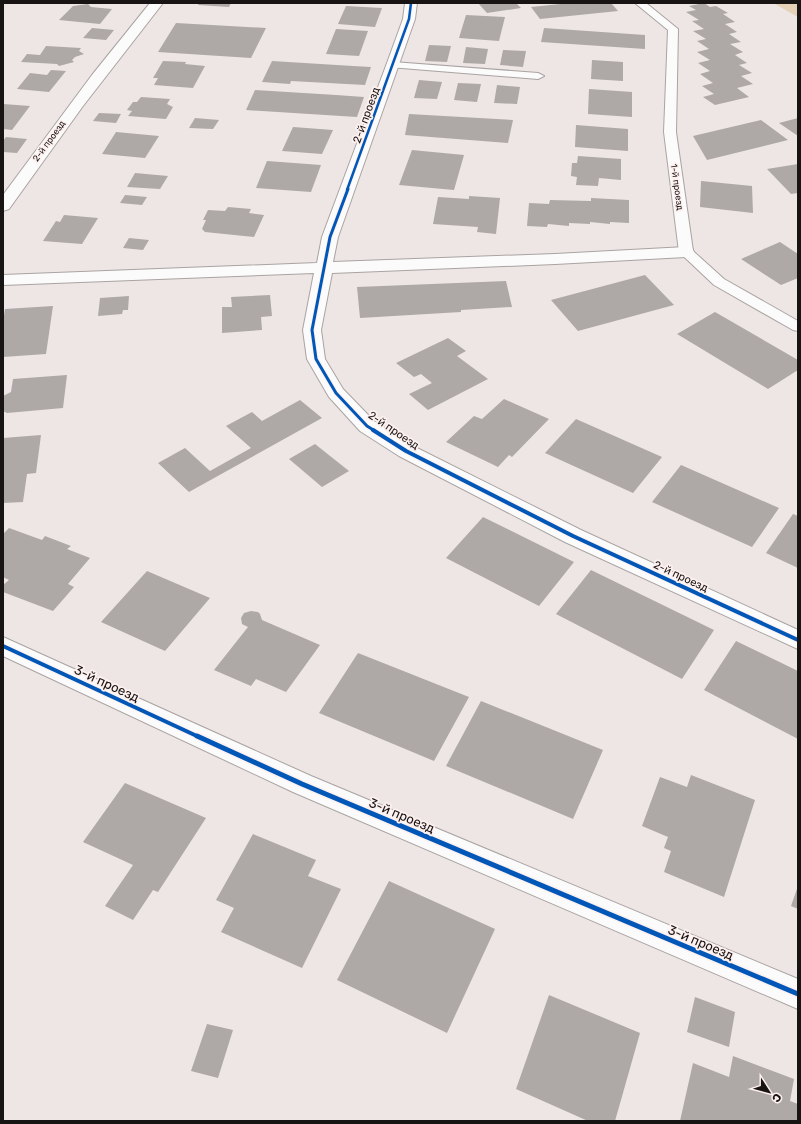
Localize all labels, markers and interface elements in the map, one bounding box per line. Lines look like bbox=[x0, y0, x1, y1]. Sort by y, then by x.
street label: 2-й проезд bbox=[350, 85, 383, 145]
street label: 2-й проезд bbox=[31, 118, 68, 163]
street label: 1-й проезд bbox=[669, 163, 685, 211]
street label: 2-й проезд bbox=[366, 409, 422, 452]
street label: 2-й проезд bbox=[651, 558, 710, 595]
street label: 3-й проезд bbox=[72, 662, 142, 705]
street label: 3-й проезд bbox=[367, 795, 437, 836]
street label: 3-й проезд bbox=[666, 922, 736, 963]
north arrow bbox=[749, 1072, 789, 1112]
text: С bbox=[769, 1091, 784, 1105]

